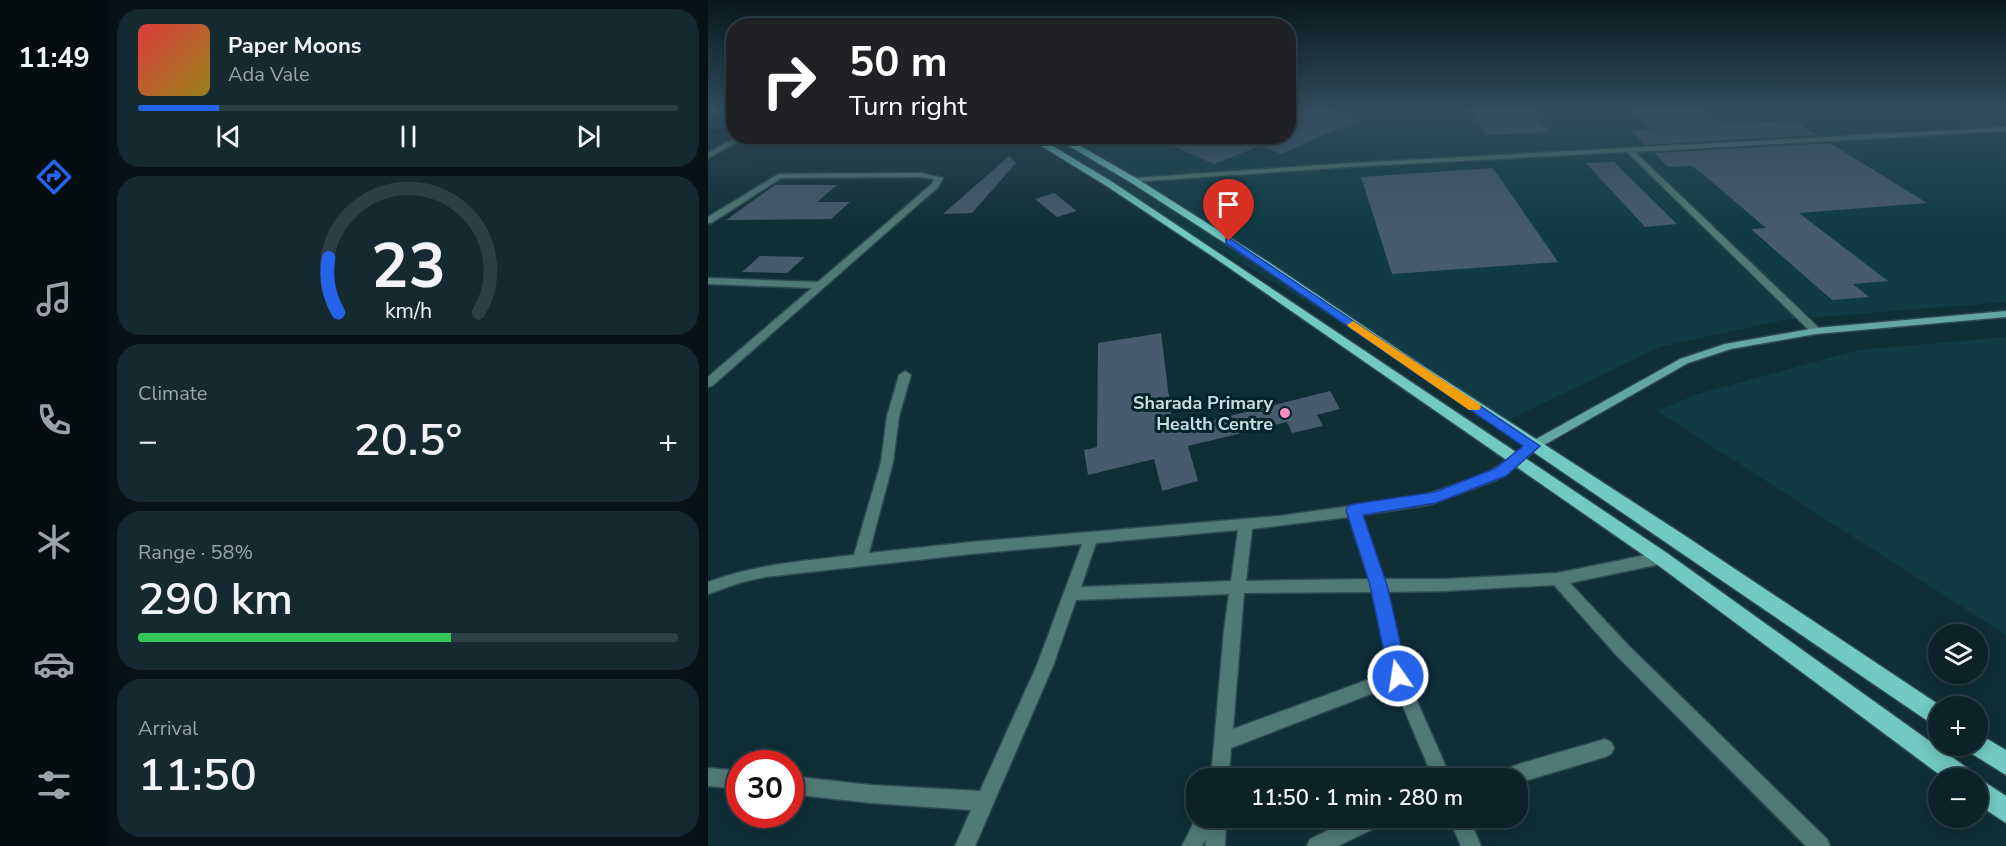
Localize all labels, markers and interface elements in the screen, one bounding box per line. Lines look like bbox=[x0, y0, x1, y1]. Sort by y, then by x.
text: Paper Moons bbox=[228, 31, 362, 61]
text: 50 m bbox=[849, 34, 948, 91]
text: 11:49 bbox=[18, 40, 90, 77]
icon: right bbox=[750, 42, 828, 120]
text: Ada Vale bbox=[228, 61, 310, 88]
text: Turn right bbox=[849, 88, 967, 125]
icon: previous bbox=[212, 120, 245, 153]
icon: pause bbox=[392, 120, 425, 153]
icon: next bbox=[572, 120, 605, 153]
icon: directions bbox=[33, 156, 75, 198]
pin bbox=[1203, 179, 1254, 241]
icon: arrive bbox=[1212, 188, 1245, 221]
text: 23 bbox=[371, 224, 445, 309]
icon: music bbox=[33, 278, 75, 320]
text: km/h bbox=[384, 296, 432, 326]
text: Climate bbox=[138, 380, 207, 407]
place label: Sharada Primary Health Centre bbox=[1133, 391, 1274, 436]
icon: phone bbox=[33, 399, 75, 441]
marker: Sharada Primary Health Centre bbox=[1278, 406, 1292, 420]
text: 20.5° bbox=[354, 410, 462, 471]
text: − bbox=[138, 419, 158, 464]
text: + bbox=[658, 419, 678, 464]
icon: climate bbox=[33, 521, 75, 563]
text: Range · 58% bbox=[138, 539, 253, 566]
text: 290 km bbox=[138, 569, 293, 630]
map controls bbox=[1928, 624, 1988, 828]
button: layers bbox=[1928, 624, 1988, 684]
icon: car bbox=[33, 643, 75, 685]
position arrow bbox=[1366, 644, 1430, 708]
button: + bbox=[1928, 696, 1988, 756]
text: Arrival bbox=[138, 715, 198, 742]
text: 11:50 bbox=[138, 745, 257, 806]
speed limit sign: 30 bbox=[726, 750, 804, 828]
icon: filters bbox=[33, 764, 75, 806]
button: − bbox=[1928, 768, 1988, 828]
text: 11:50 · 1 min · 280 m bbox=[1251, 783, 1463, 813]

